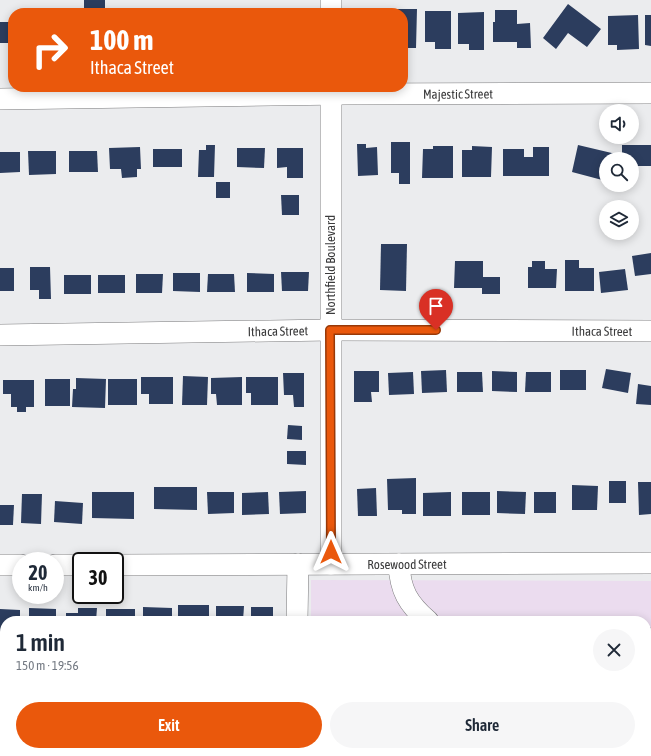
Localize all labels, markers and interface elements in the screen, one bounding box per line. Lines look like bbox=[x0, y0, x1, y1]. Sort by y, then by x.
icon: right bbox=[24, 24, 76, 76]
text: 100 m bbox=[90, 24, 153, 56]
text: Ithaca Street bbox=[90, 57, 174, 78]
street label: Majestic Street bbox=[423, 87, 493, 102]
map controls bbox=[599, 104, 639, 240]
button: sound bbox=[599, 104, 639, 144]
button: search bbox=[599, 152, 639, 192]
button: layers bbox=[599, 200, 639, 240]
street label: Northfield Boulevard bbox=[323, 215, 338, 315]
pin bbox=[419, 289, 453, 330]
icon: arrive bbox=[425, 295, 447, 317]
street label: Ithaca Street bbox=[248, 323, 309, 339]
street label: Ithaca Street bbox=[572, 324, 633, 339]
position arrow bbox=[310, 531, 352, 573]
speed limit sign: 30 bbox=[72, 552, 124, 604]
street label: Rosewood Street bbox=[367, 557, 447, 572]
text: 20 bbox=[29, 561, 47, 584]
text: km/h bbox=[28, 582, 48, 593]
text: 1 min bbox=[16, 629, 65, 656]
button: close bbox=[593, 629, 635, 671]
text: 150 m · 19:56 bbox=[16, 658, 79, 673]
button: Exit bbox=[16, 702, 322, 748]
button: Share bbox=[330, 702, 635, 748]

